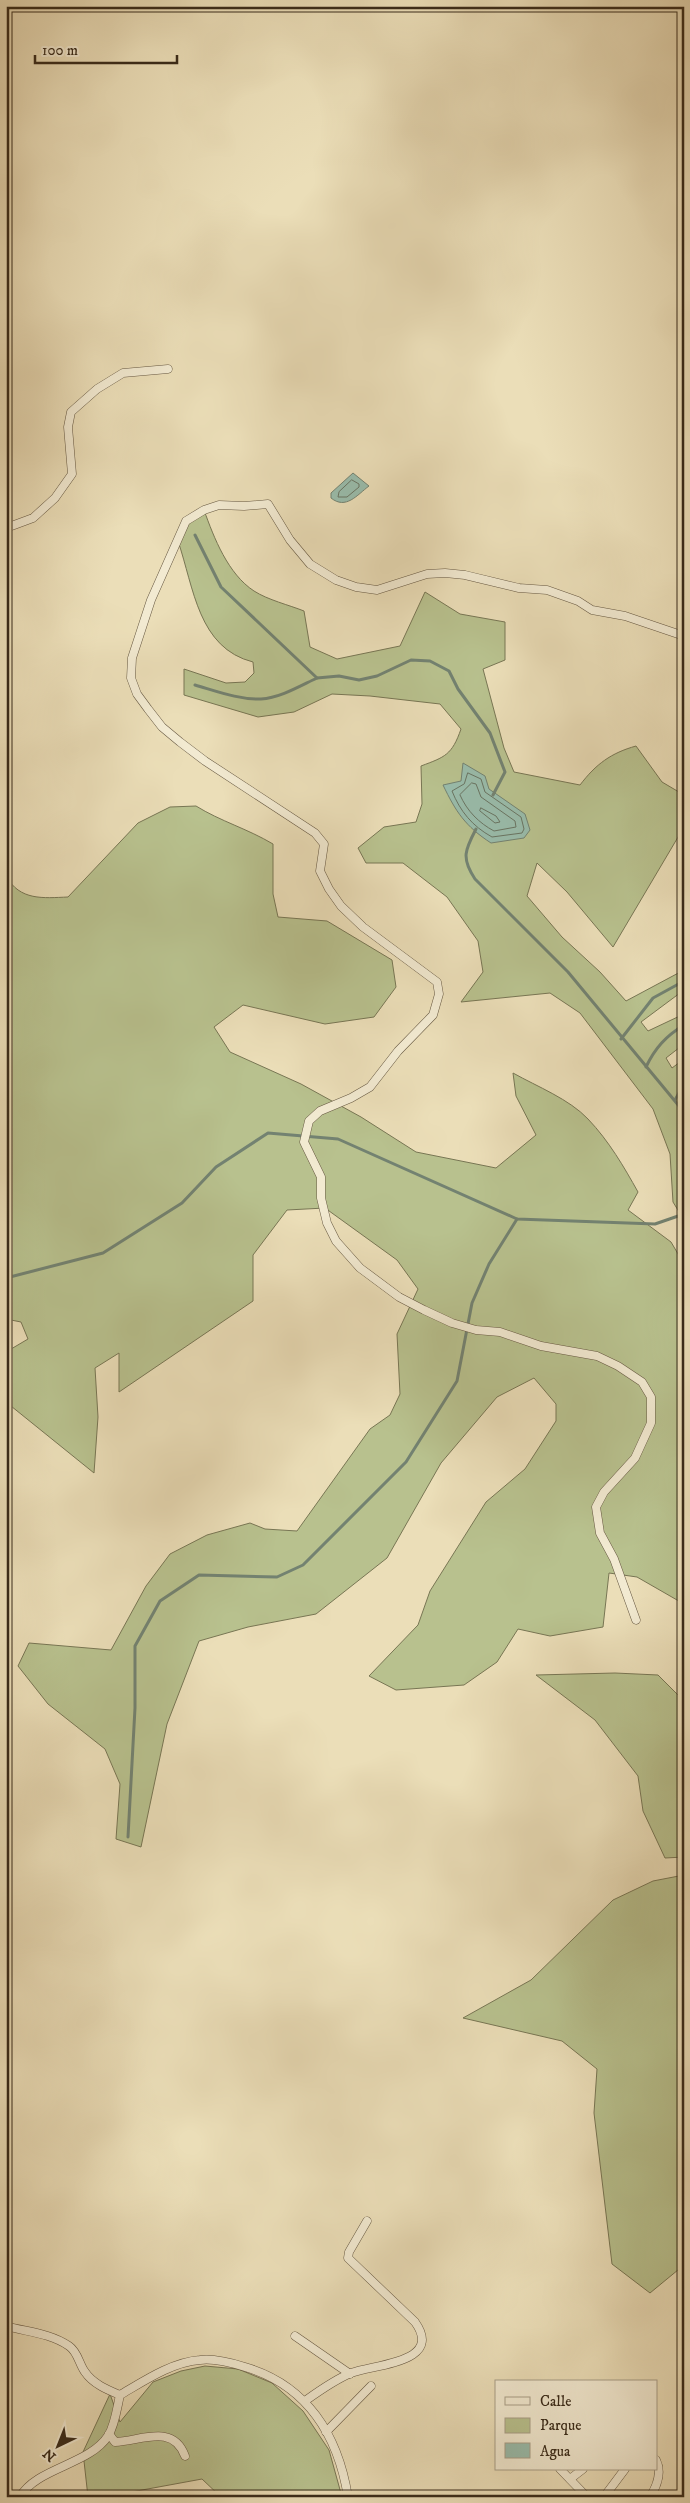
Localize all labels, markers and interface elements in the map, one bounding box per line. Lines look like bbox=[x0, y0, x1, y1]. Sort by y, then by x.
scale bar bbox=[35, 32, 178, 64]
text: 100 m bbox=[42, 41, 78, 60]
legend bbox=[495, 2380, 658, 2470]
text: Calle bbox=[540, 2392, 572, 2411]
text: Parque bbox=[540, 2416, 581, 2435]
north arrow bbox=[32, 2420, 82, 2470]
text: Agua bbox=[540, 2442, 571, 2461]
text: N bbox=[39, 2444, 60, 2465]

